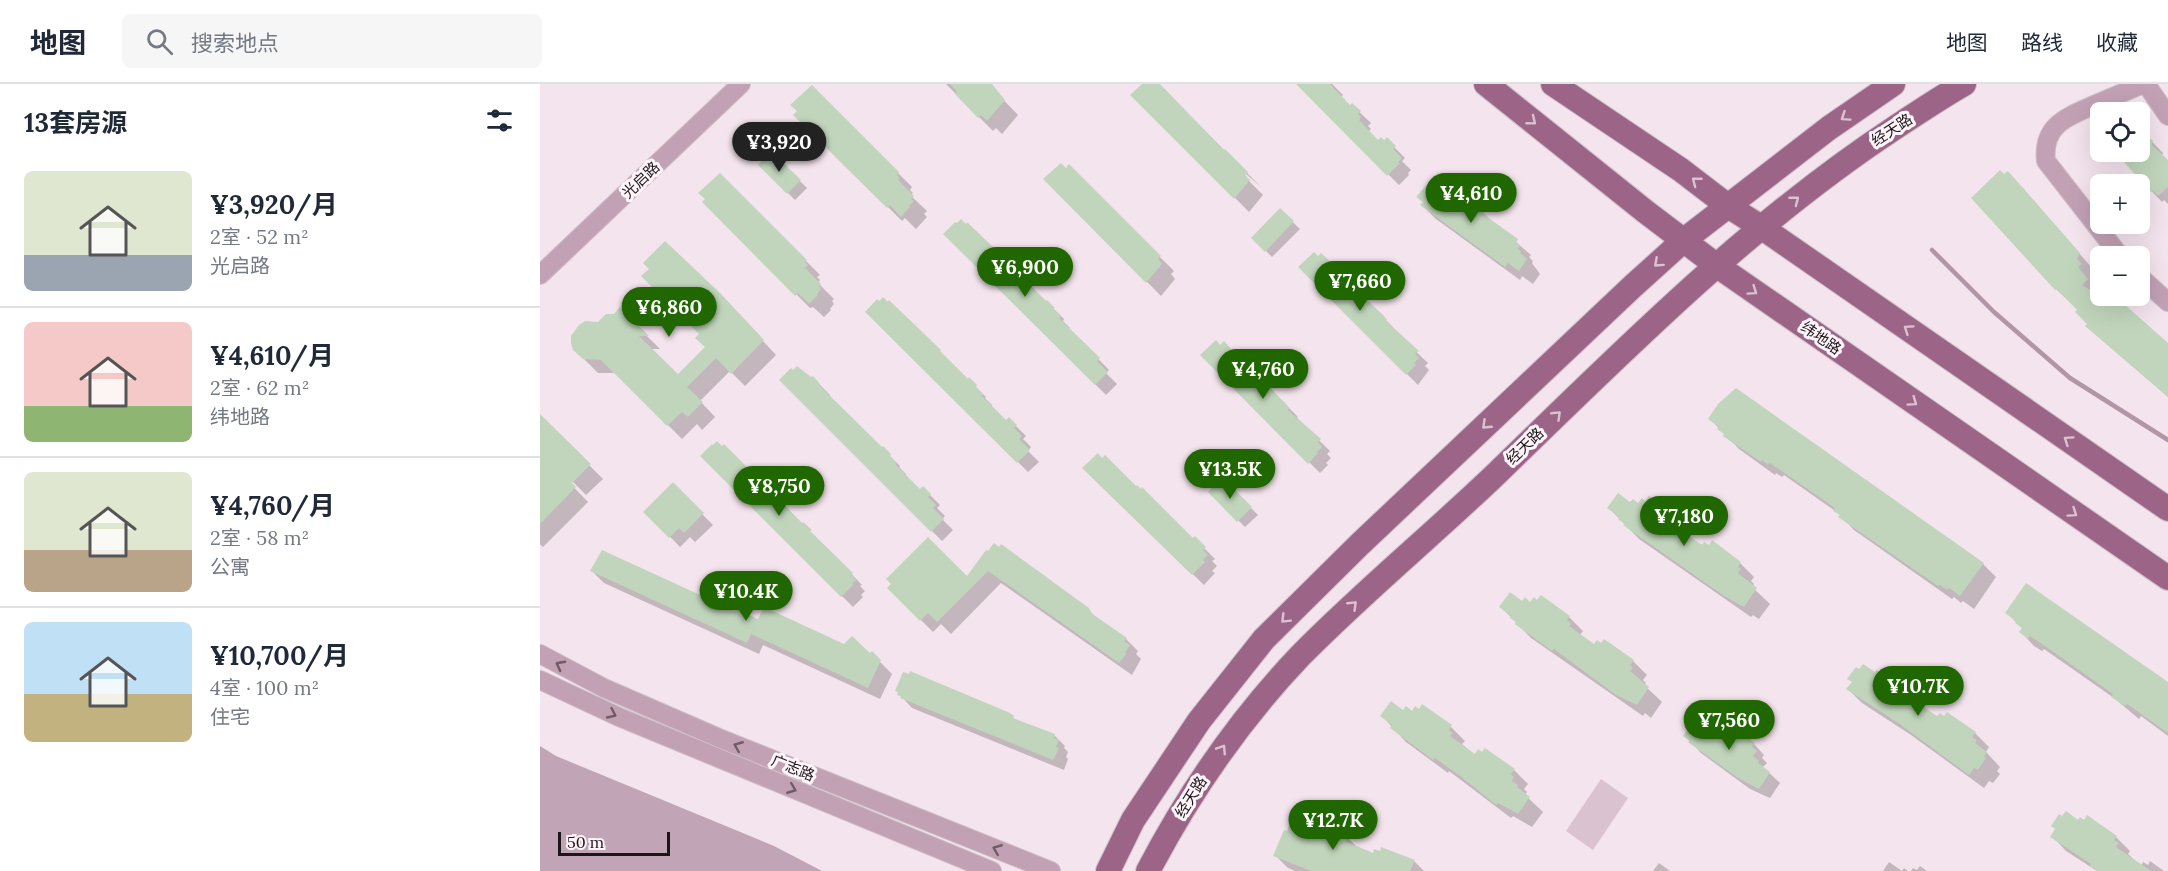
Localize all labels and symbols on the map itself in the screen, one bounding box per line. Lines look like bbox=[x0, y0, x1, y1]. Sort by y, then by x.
street label: 经天路 bbox=[1868, 109, 1916, 150]
one-way arrow bbox=[1841, 110, 1852, 121]
one-way arrow bbox=[1525, 113, 1536, 124]
pin: ¥3,920 bbox=[730, 122, 828, 173]
street label: 光启路 bbox=[618, 157, 663, 202]
pin: ¥4,610 bbox=[1422, 173, 1520, 224]
one-way arrow bbox=[1692, 178, 1703, 189]
one-way arrow bbox=[1788, 196, 1799, 207]
pin: ¥6,900 bbox=[976, 247, 1074, 298]
one-way arrow bbox=[1655, 256, 1665, 267]
pin: ¥7,660 bbox=[1311, 261, 1409, 312]
one-way arrow bbox=[1746, 284, 1757, 295]
pin: ¥6,860 bbox=[620, 287, 718, 338]
street label: 纬地路 bbox=[1797, 317, 1845, 358]
one-way arrow bbox=[1904, 325, 1915, 336]
pin: ¥4,760 bbox=[1214, 349, 1312, 400]
one-way arrow bbox=[1906, 395, 1917, 406]
one-way arrow bbox=[1550, 411, 1560, 422]
one-way arrow bbox=[1482, 418, 1492, 429]
street label: 经天路 bbox=[1502, 423, 1547, 468]
one-way arrow bbox=[2064, 436, 2075, 447]
pin: ¥13.5K bbox=[1181, 449, 1279, 500]
pin: ¥8,750 bbox=[730, 466, 828, 517]
pin: ¥7,180 bbox=[1635, 496, 1733, 547]
one-way arrow bbox=[2067, 506, 2077, 518]
pin: ¥10.4K bbox=[697, 571, 795, 622]
one-way arrow bbox=[1346, 602, 1357, 613]
one-way arrow bbox=[1281, 611, 1292, 622]
one-way arrow bbox=[556, 661, 567, 672]
pin: ¥10.7K bbox=[1869, 666, 1967, 717]
pin: ¥7,560 bbox=[1680, 700, 1778, 751]
one-way arrow bbox=[605, 706, 616, 718]
one-way arrow bbox=[733, 741, 744, 753]
one-way arrow bbox=[1215, 745, 1226, 756]
street label: 广志路 bbox=[769, 750, 818, 785]
street label: 经天路 bbox=[1171, 773, 1211, 821]
one-way arrow bbox=[786, 782, 797, 794]
pin: ¥12.7K bbox=[1284, 800, 1382, 851]
scale bar bbox=[558, 829, 670, 856]
one-way arrow bbox=[992, 844, 1003, 856]

